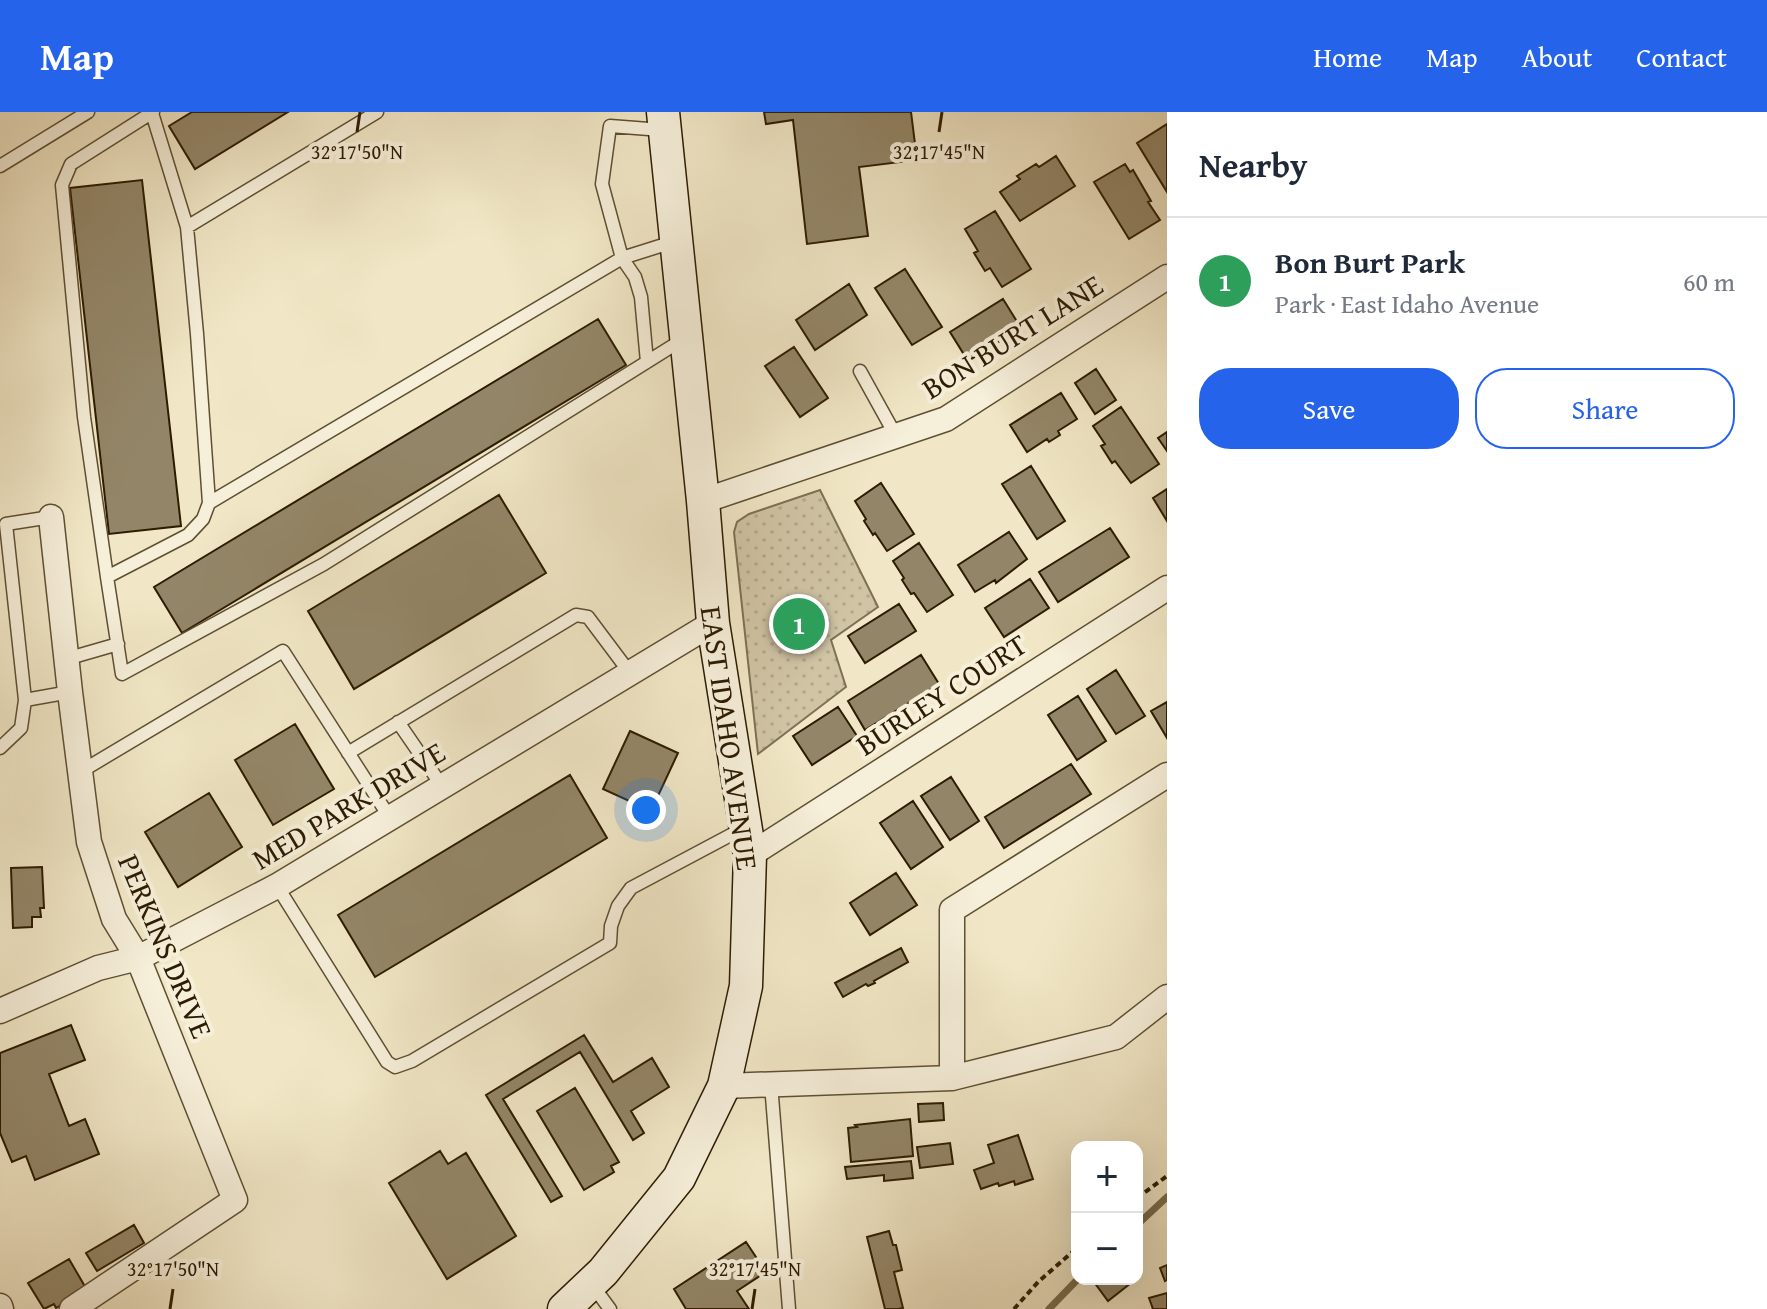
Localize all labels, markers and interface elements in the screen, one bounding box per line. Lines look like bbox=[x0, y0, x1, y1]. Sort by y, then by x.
text: Map bbox=[40, 28, 114, 84]
text: Home bbox=[1313, 36, 1382, 77]
text: Map bbox=[1426, 36, 1478, 77]
text: About bbox=[1522, 36, 1592, 77]
text: Contact bbox=[1636, 36, 1727, 77]
text: 32°17'50"N bbox=[311, 137, 403, 166]
text: 32°17'45"N bbox=[893, 137, 985, 166]
text: Nearby bbox=[1199, 140, 1308, 189]
text: Bon Burt Park bbox=[1275, 240, 1465, 284]
text: 1 bbox=[1218, 262, 1232, 301]
text: 60 m bbox=[1683, 262, 1735, 301]
street label: BON BURT LANE bbox=[913, 263, 1111, 409]
text: Park · East Idaho Avenue bbox=[1275, 284, 1539, 323]
button: Save bbox=[1199, 368, 1459, 449]
button: Share bbox=[1475, 368, 1735, 449]
pin: 1 bbox=[773, 594, 825, 654]
street label: EAST IDAHO AVENUE bbox=[690, 603, 770, 873]
street label: BURLEY COURT bbox=[847, 622, 1035, 766]
street label: MED PARK DRIVE bbox=[243, 730, 453, 880]
your location bbox=[626, 790, 666, 830]
street label: PERKINS DRIVE bbox=[107, 847, 225, 1045]
map controls bbox=[1071, 1141, 1143, 1285]
button: + bbox=[1071, 1141, 1143, 1213]
button: − bbox=[1071, 1213, 1143, 1285]
text: 32°17'50"N bbox=[127, 1254, 219, 1283]
text: 32°17'45"N bbox=[709, 1254, 801, 1283]

